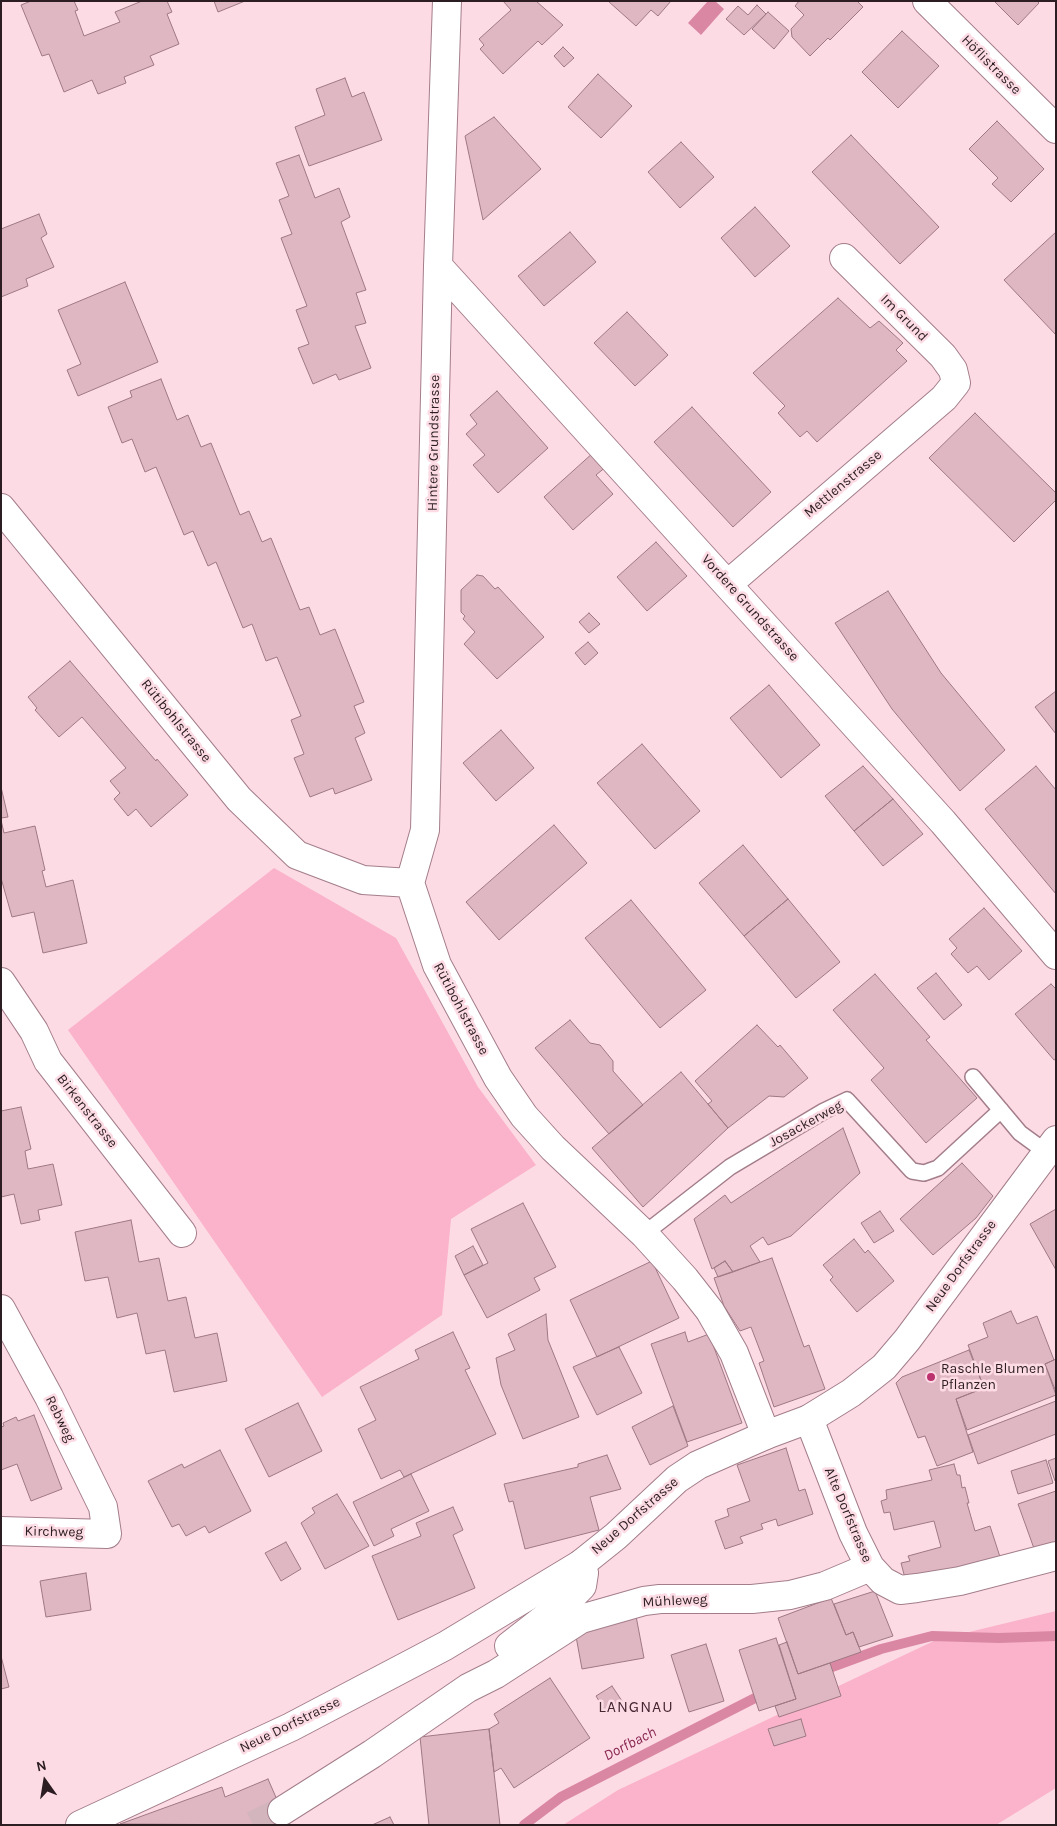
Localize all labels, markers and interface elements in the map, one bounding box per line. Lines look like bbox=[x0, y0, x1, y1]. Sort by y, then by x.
street label: Höflistrasse bbox=[958, 32, 1024, 98]
street label: Im Grund bbox=[877, 291, 931, 345]
street label: Hintere Grundstrasse bbox=[424, 375, 444, 511]
street label: Mettlenstrasse bbox=[801, 447, 885, 521]
street label: Vordere Grundstrasse bbox=[698, 551, 802, 665]
street label: Rütibohlstrasse bbox=[137, 676, 215, 766]
street label: Rütibohlstrasse bbox=[430, 960, 492, 1058]
street label: Birkenstrasse bbox=[53, 1071, 121, 1151]
street label: Josackerweg bbox=[767, 1097, 845, 1151]
street label: Neue Dorfstrasse bbox=[922, 1217, 1000, 1315]
place label: Raschle Blumen Pflanzen bbox=[941, 1361, 1045, 1394]
marker: Raschle Blumen Pflanzen bbox=[925, 1371, 937, 1383]
street label: Rebweg bbox=[42, 1393, 78, 1445]
street label: Alte Dorfstrasse bbox=[820, 1465, 876, 1565]
street label: Neue Dorfstrasse bbox=[588, 1474, 682, 1558]
street label: Kirchweg bbox=[25, 1523, 83, 1541]
street label: Mühleweg bbox=[642, 1591, 708, 1611]
street label: Neue Dorfstrasse bbox=[237, 1693, 343, 1757]
district label: LANGNAU bbox=[597, 1697, 675, 1717]
water label: Dorfbach bbox=[601, 1723, 659, 1765]
north arrow bbox=[20, 1756, 70, 1806]
text: N bbox=[35, 1756, 48, 1775]

